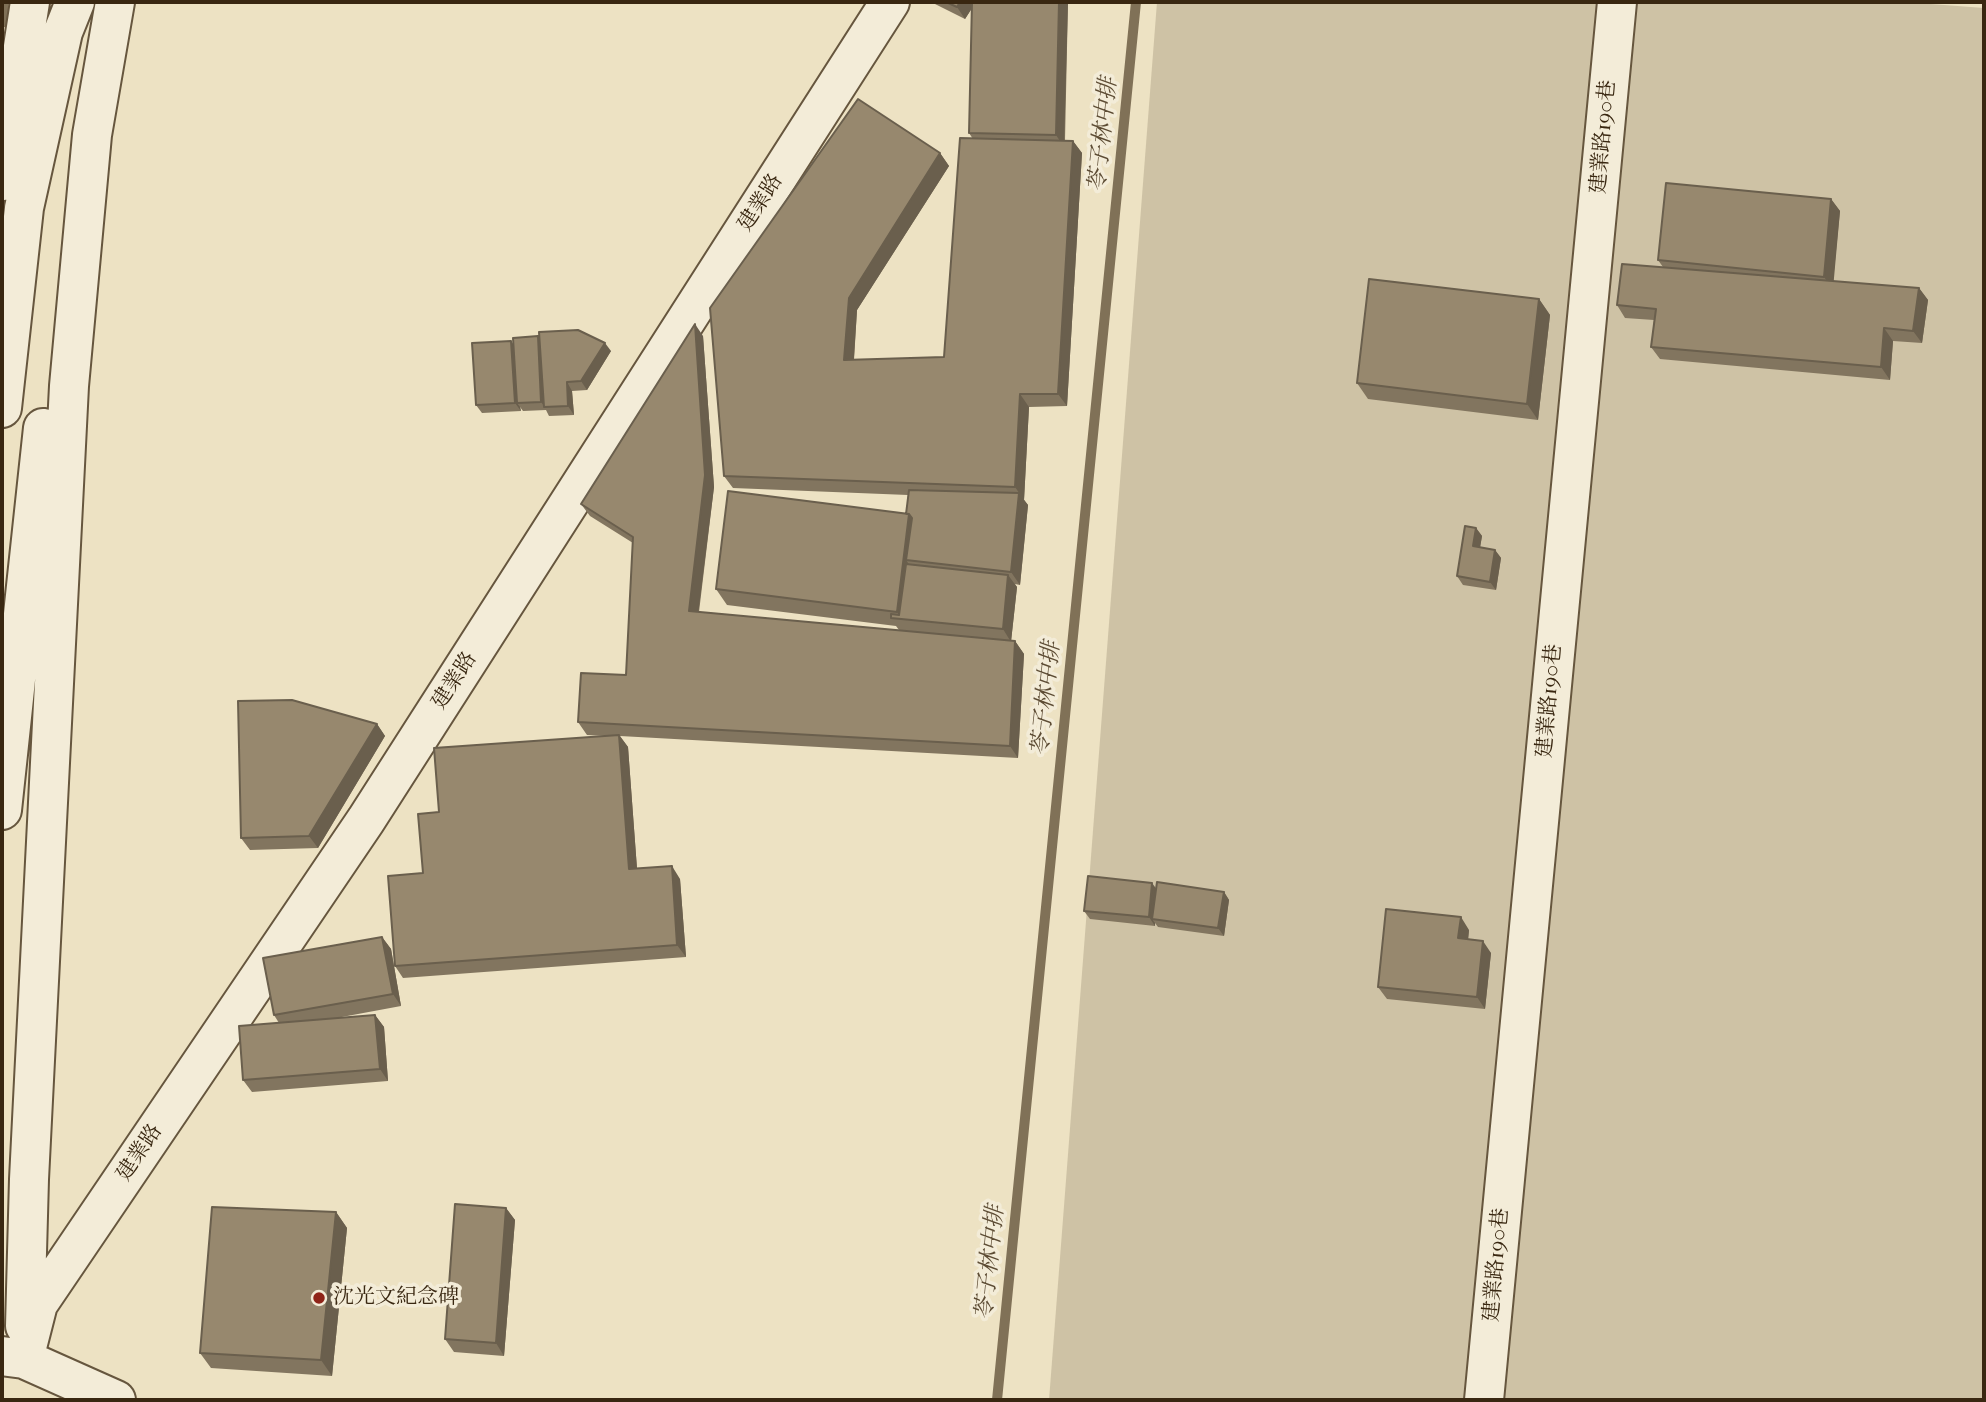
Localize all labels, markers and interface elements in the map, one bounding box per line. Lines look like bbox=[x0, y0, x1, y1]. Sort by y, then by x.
water label: 苓子林中排 bbox=[1084, 76, 1124, 194]
street label: 建業路190巷 bbox=[1586, 79, 1622, 195]
street label: 建業路 bbox=[733, 170, 789, 236]
water label: 苓子林中排 bbox=[1027, 640, 1067, 758]
street label: 建業路190巷 bbox=[1532, 643, 1568, 759]
street label: 建業路 bbox=[427, 648, 483, 714]
street label: 建業路 bbox=[112, 1120, 168, 1186]
water label: 苓子林中排 bbox=[971, 1204, 1011, 1322]
street label: 建業路190巷 bbox=[1479, 1207, 1515, 1323]
place label: 沈光文紀念碑 bbox=[333, 1285, 459, 1311]
marker: 沈光文紀念碑 bbox=[311, 1290, 327, 1306]

